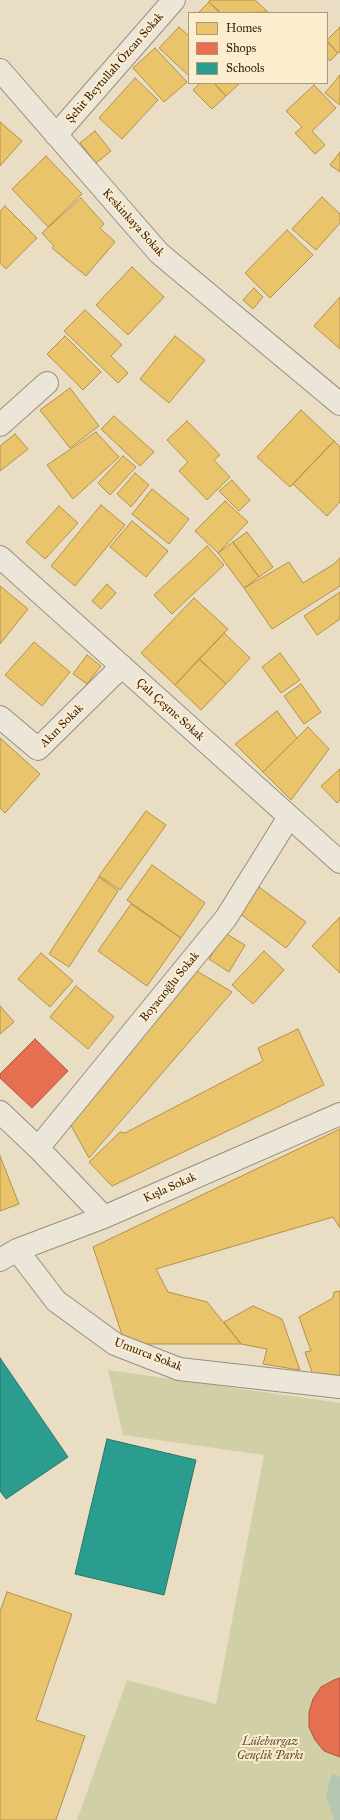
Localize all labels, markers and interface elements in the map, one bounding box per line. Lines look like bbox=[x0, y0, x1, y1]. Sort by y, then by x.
street label: Şehit Beytullah Özcan Sokak bbox=[63, 10, 167, 126]
legend bbox=[188, 12, 328, 84]
text: Homes bbox=[226, 21, 262, 35]
text: Shops bbox=[226, 41, 256, 55]
text: Schools bbox=[226, 61, 264, 75]
street label: Keskinkaya Sokak bbox=[99, 186, 167, 260]
street label: Çalı Çeşme Sokak bbox=[133, 676, 207, 744]
street label: Akın Sokak bbox=[37, 701, 87, 751]
street label: Boyacıoğlu Sokak bbox=[137, 949, 203, 1025]
street label: Kışla Sokak bbox=[141, 1170, 199, 1206]
street label: Umurca Sokak bbox=[112, 1335, 184, 1375]
park label: Lüleburgaz Gençlik Parkı bbox=[237, 1735, 303, 1763]

